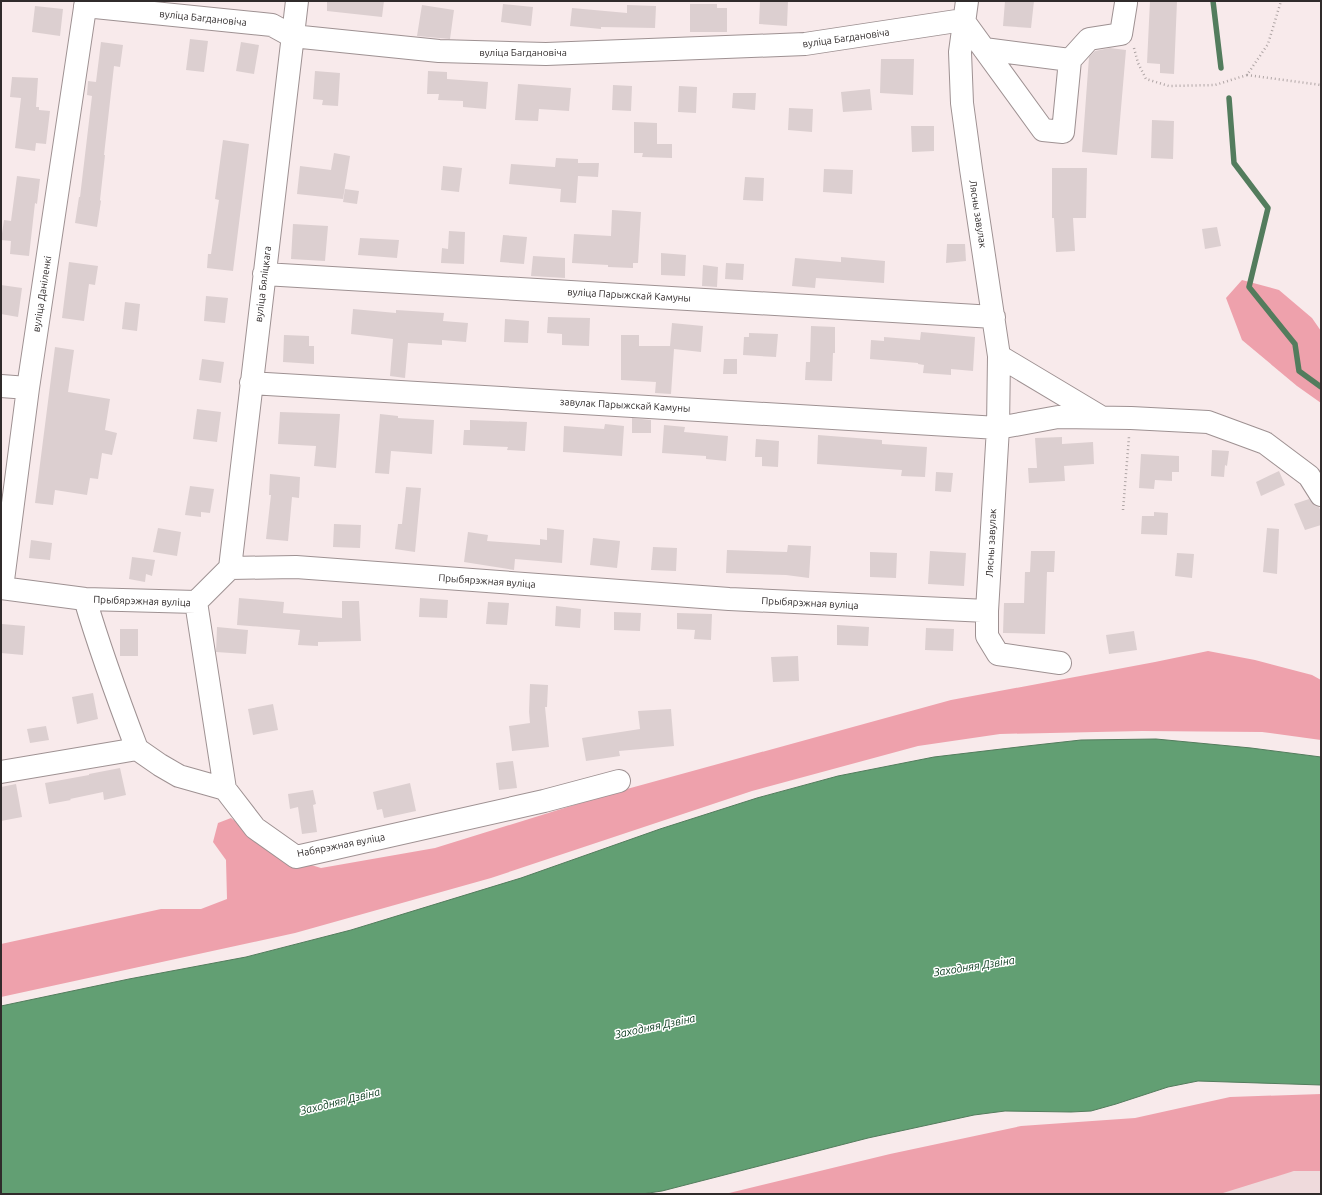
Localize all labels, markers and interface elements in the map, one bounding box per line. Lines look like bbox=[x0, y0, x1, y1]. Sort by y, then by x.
street label: вуліца Багдановіча bbox=[159, 8, 247, 28]
street label: вуліца Багдановіча bbox=[802, 26, 890, 50]
street label: вуліца Багдановіча bbox=[479, 47, 567, 58]
street label: Лясны завулак bbox=[967, 179, 989, 249]
street label: вуліца Бяліцкага bbox=[253, 245, 273, 323]
street label: вуліца Даніленкі bbox=[31, 255, 53, 333]
street label: вуліца Парыжскай Камуны bbox=[567, 286, 691, 304]
street label: завулак Парыжскай Камуны bbox=[559, 396, 691, 414]
street label: Лясны завулак bbox=[984, 508, 998, 578]
street label: Прыбярэжная вуліца bbox=[438, 572, 536, 590]
street label: Прыбярэжная вуліца bbox=[93, 594, 191, 608]
street label: Прыбярэжная вуліца bbox=[761, 595, 859, 611]
street label: Набярэжная вуліца bbox=[296, 831, 386, 859]
water label: Заходняя Дзвіна bbox=[932, 954, 1015, 978]
water label: Заходняя Дзвіна bbox=[613, 1012, 696, 1041]
water label: Заходняя Дзвіна bbox=[298, 1085, 381, 1117]

